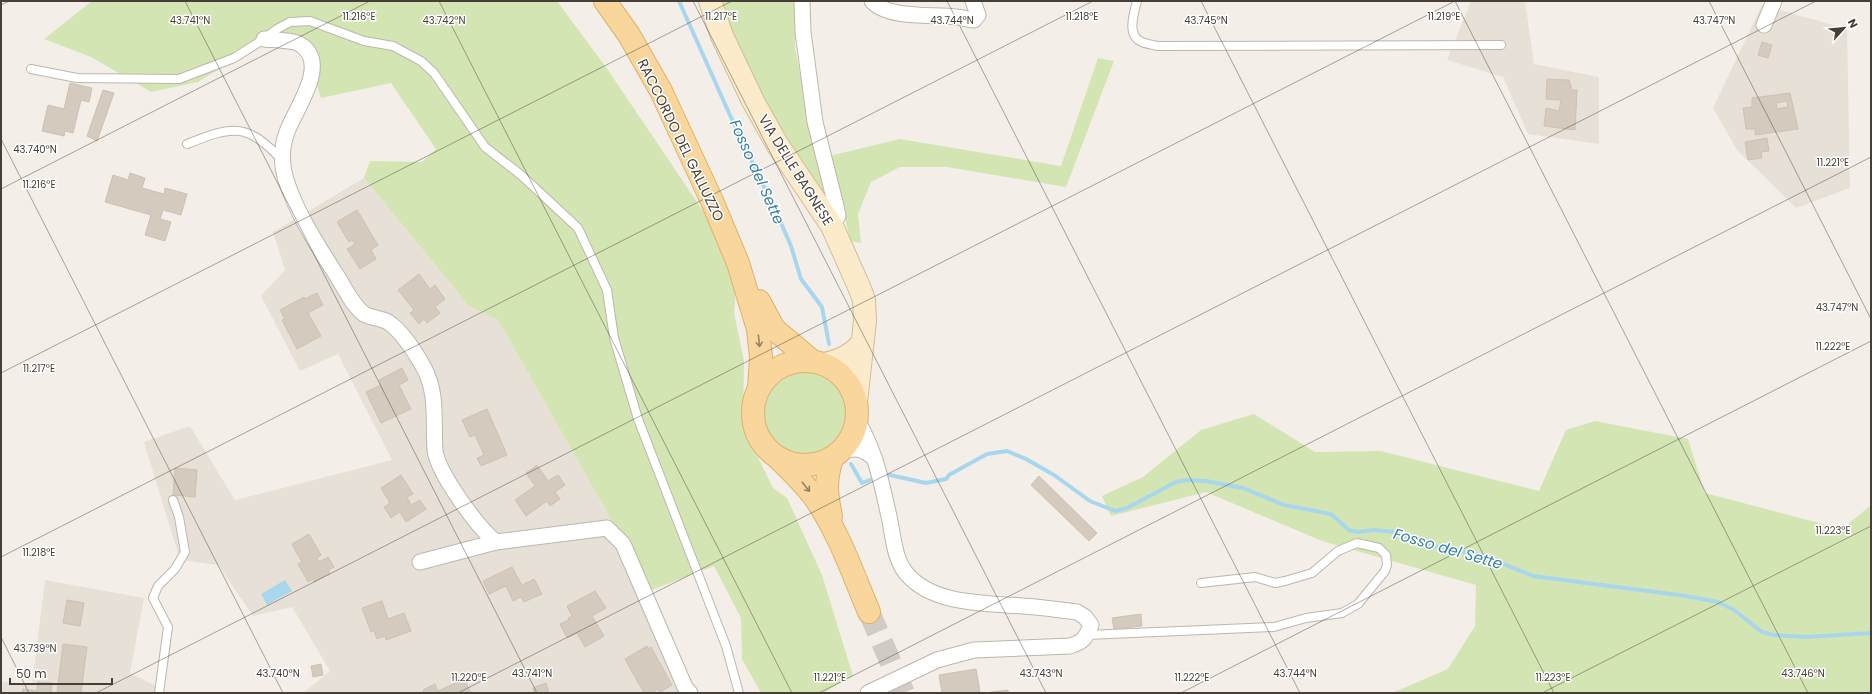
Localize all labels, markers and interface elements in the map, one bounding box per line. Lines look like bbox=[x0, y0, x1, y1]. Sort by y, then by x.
north arrow bbox=[1824, 8, 1864, 48]
text: 11.216°E bbox=[342, 9, 376, 24]
text: 11.217°E bbox=[705, 9, 737, 24]
text: 11.218°E bbox=[1066, 9, 1099, 24]
text: 11.219°E bbox=[1428, 9, 1460, 24]
text: 43.741°N bbox=[170, 13, 210, 28]
text: 43.742°N bbox=[423, 13, 465, 28]
text: 43.744°N bbox=[930, 13, 974, 28]
text: 43.745°N bbox=[1184, 13, 1228, 28]
text: 43.747°N bbox=[1693, 13, 1735, 28]
text: N bbox=[1844, 16, 1862, 31]
street label: RACCORDO DEL GALLUZZO bbox=[633, 55, 729, 225]
street label: VIA DELLE BAGNESE bbox=[754, 111, 838, 229]
water label: Fosso del Sette bbox=[725, 116, 790, 228]
text: 43.740°N bbox=[13, 142, 57, 157]
text: 11.221°E bbox=[1817, 155, 1849, 170]
text: 11.216°E bbox=[22, 177, 56, 192]
text: 43.747°N bbox=[1816, 300, 1858, 315]
one-way arrow bbox=[756, 334, 763, 347]
text: 11.222°E bbox=[1816, 339, 1850, 354]
text: 11.217°E bbox=[23, 361, 55, 376]
one-way arrow bbox=[802, 481, 810, 492]
water label: Fosso del Sette bbox=[1391, 523, 1505, 574]
text: 11.223°E bbox=[1815, 523, 1851, 538]
text: 11.218°E bbox=[23, 545, 56, 560]
text: 43.739°N bbox=[13, 641, 57, 656]
scale bar bbox=[10, 660, 112, 686]
text: 50 m bbox=[16, 665, 47, 682]
text: 43.740°N bbox=[256, 666, 300, 681]
text: 43.741°N bbox=[512, 666, 552, 681]
text: 43.743°N bbox=[1019, 666, 1063, 681]
text: 43.744°N bbox=[1273, 666, 1317, 681]
text: 43.746°N bbox=[1781, 666, 1825, 681]
text: 11.220°E bbox=[451, 670, 487, 685]
text: 11.221°E bbox=[814, 670, 846, 685]
text: 11.222°E bbox=[1175, 670, 1209, 685]
text: 11.223°E bbox=[1535, 670, 1571, 685]

